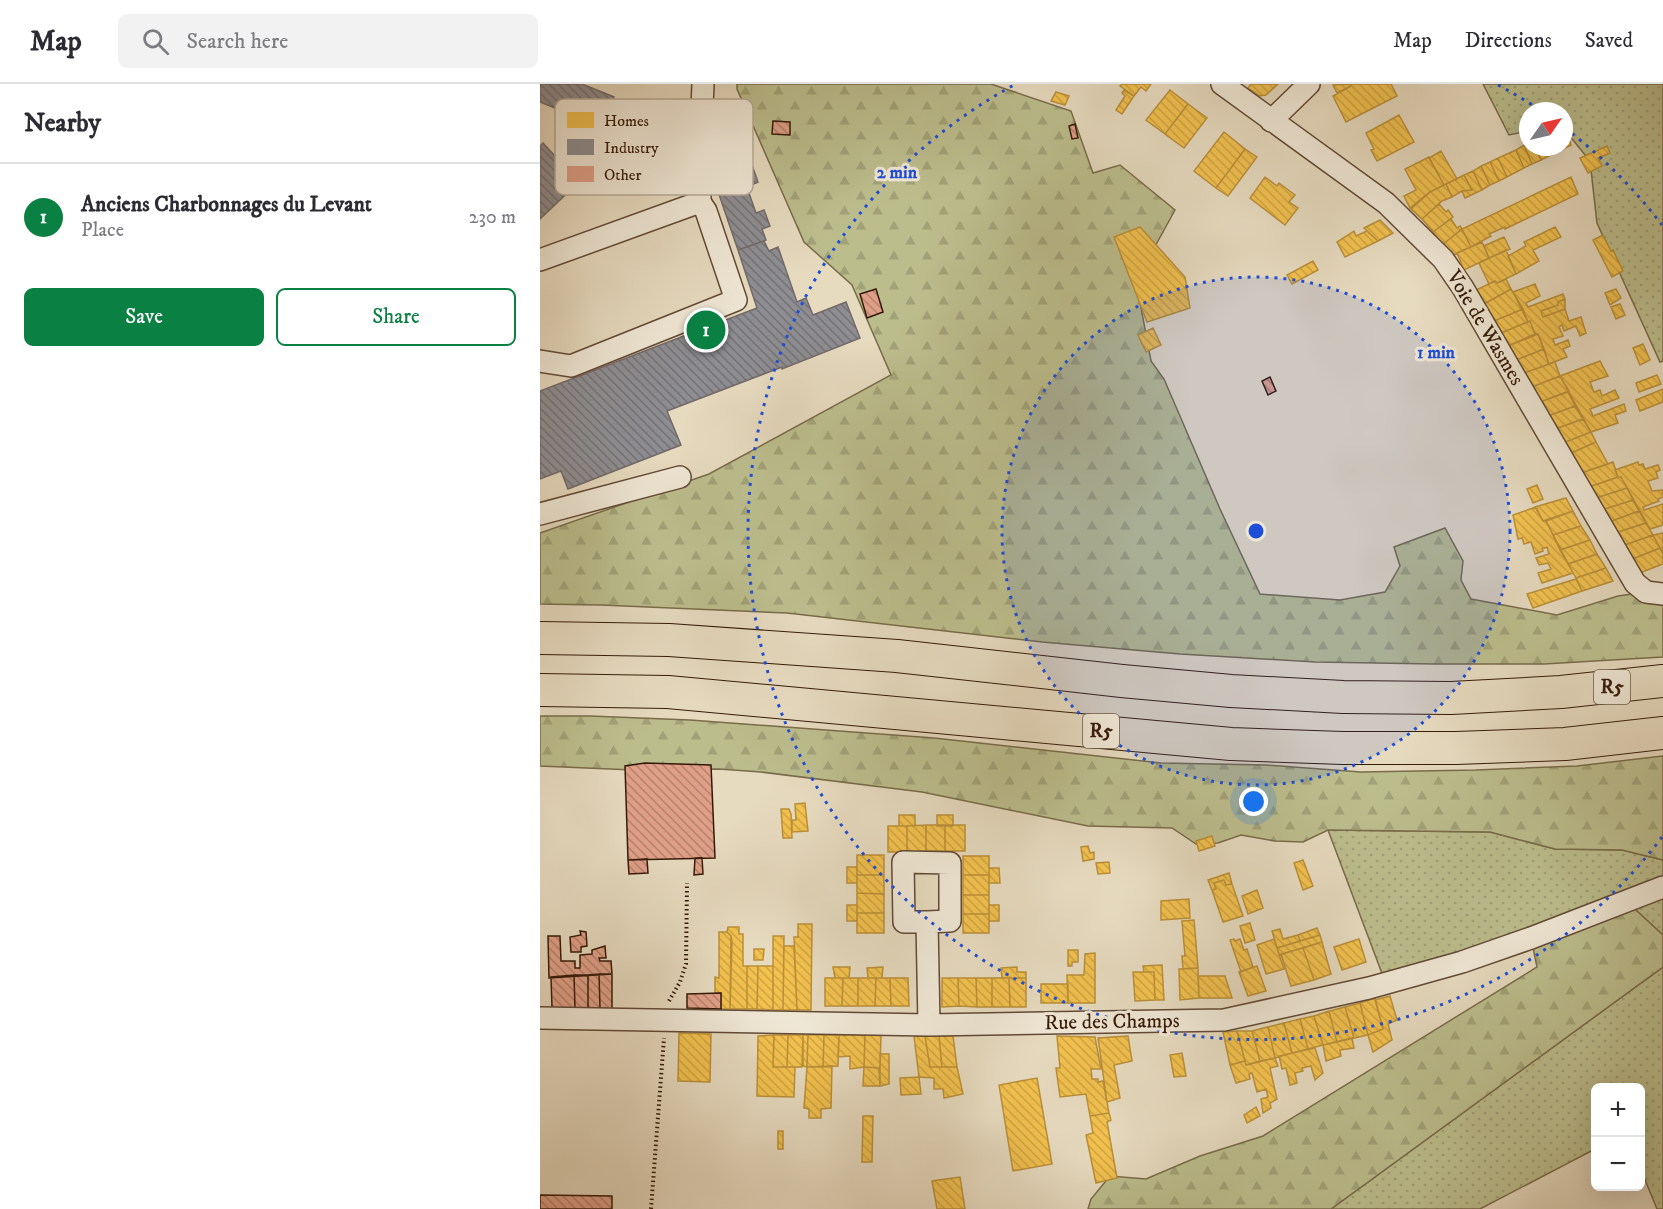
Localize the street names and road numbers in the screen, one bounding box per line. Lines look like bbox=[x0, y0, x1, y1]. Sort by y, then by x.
street label: Voie de Wasmes bbox=[1440, 265, 1530, 390]
road number: R5 bbox=[1594, 670, 1630, 704]
road number: R5 bbox=[1083, 714, 1119, 748]
street label: Rue des Champs bbox=[1044, 1008, 1180, 1036]

